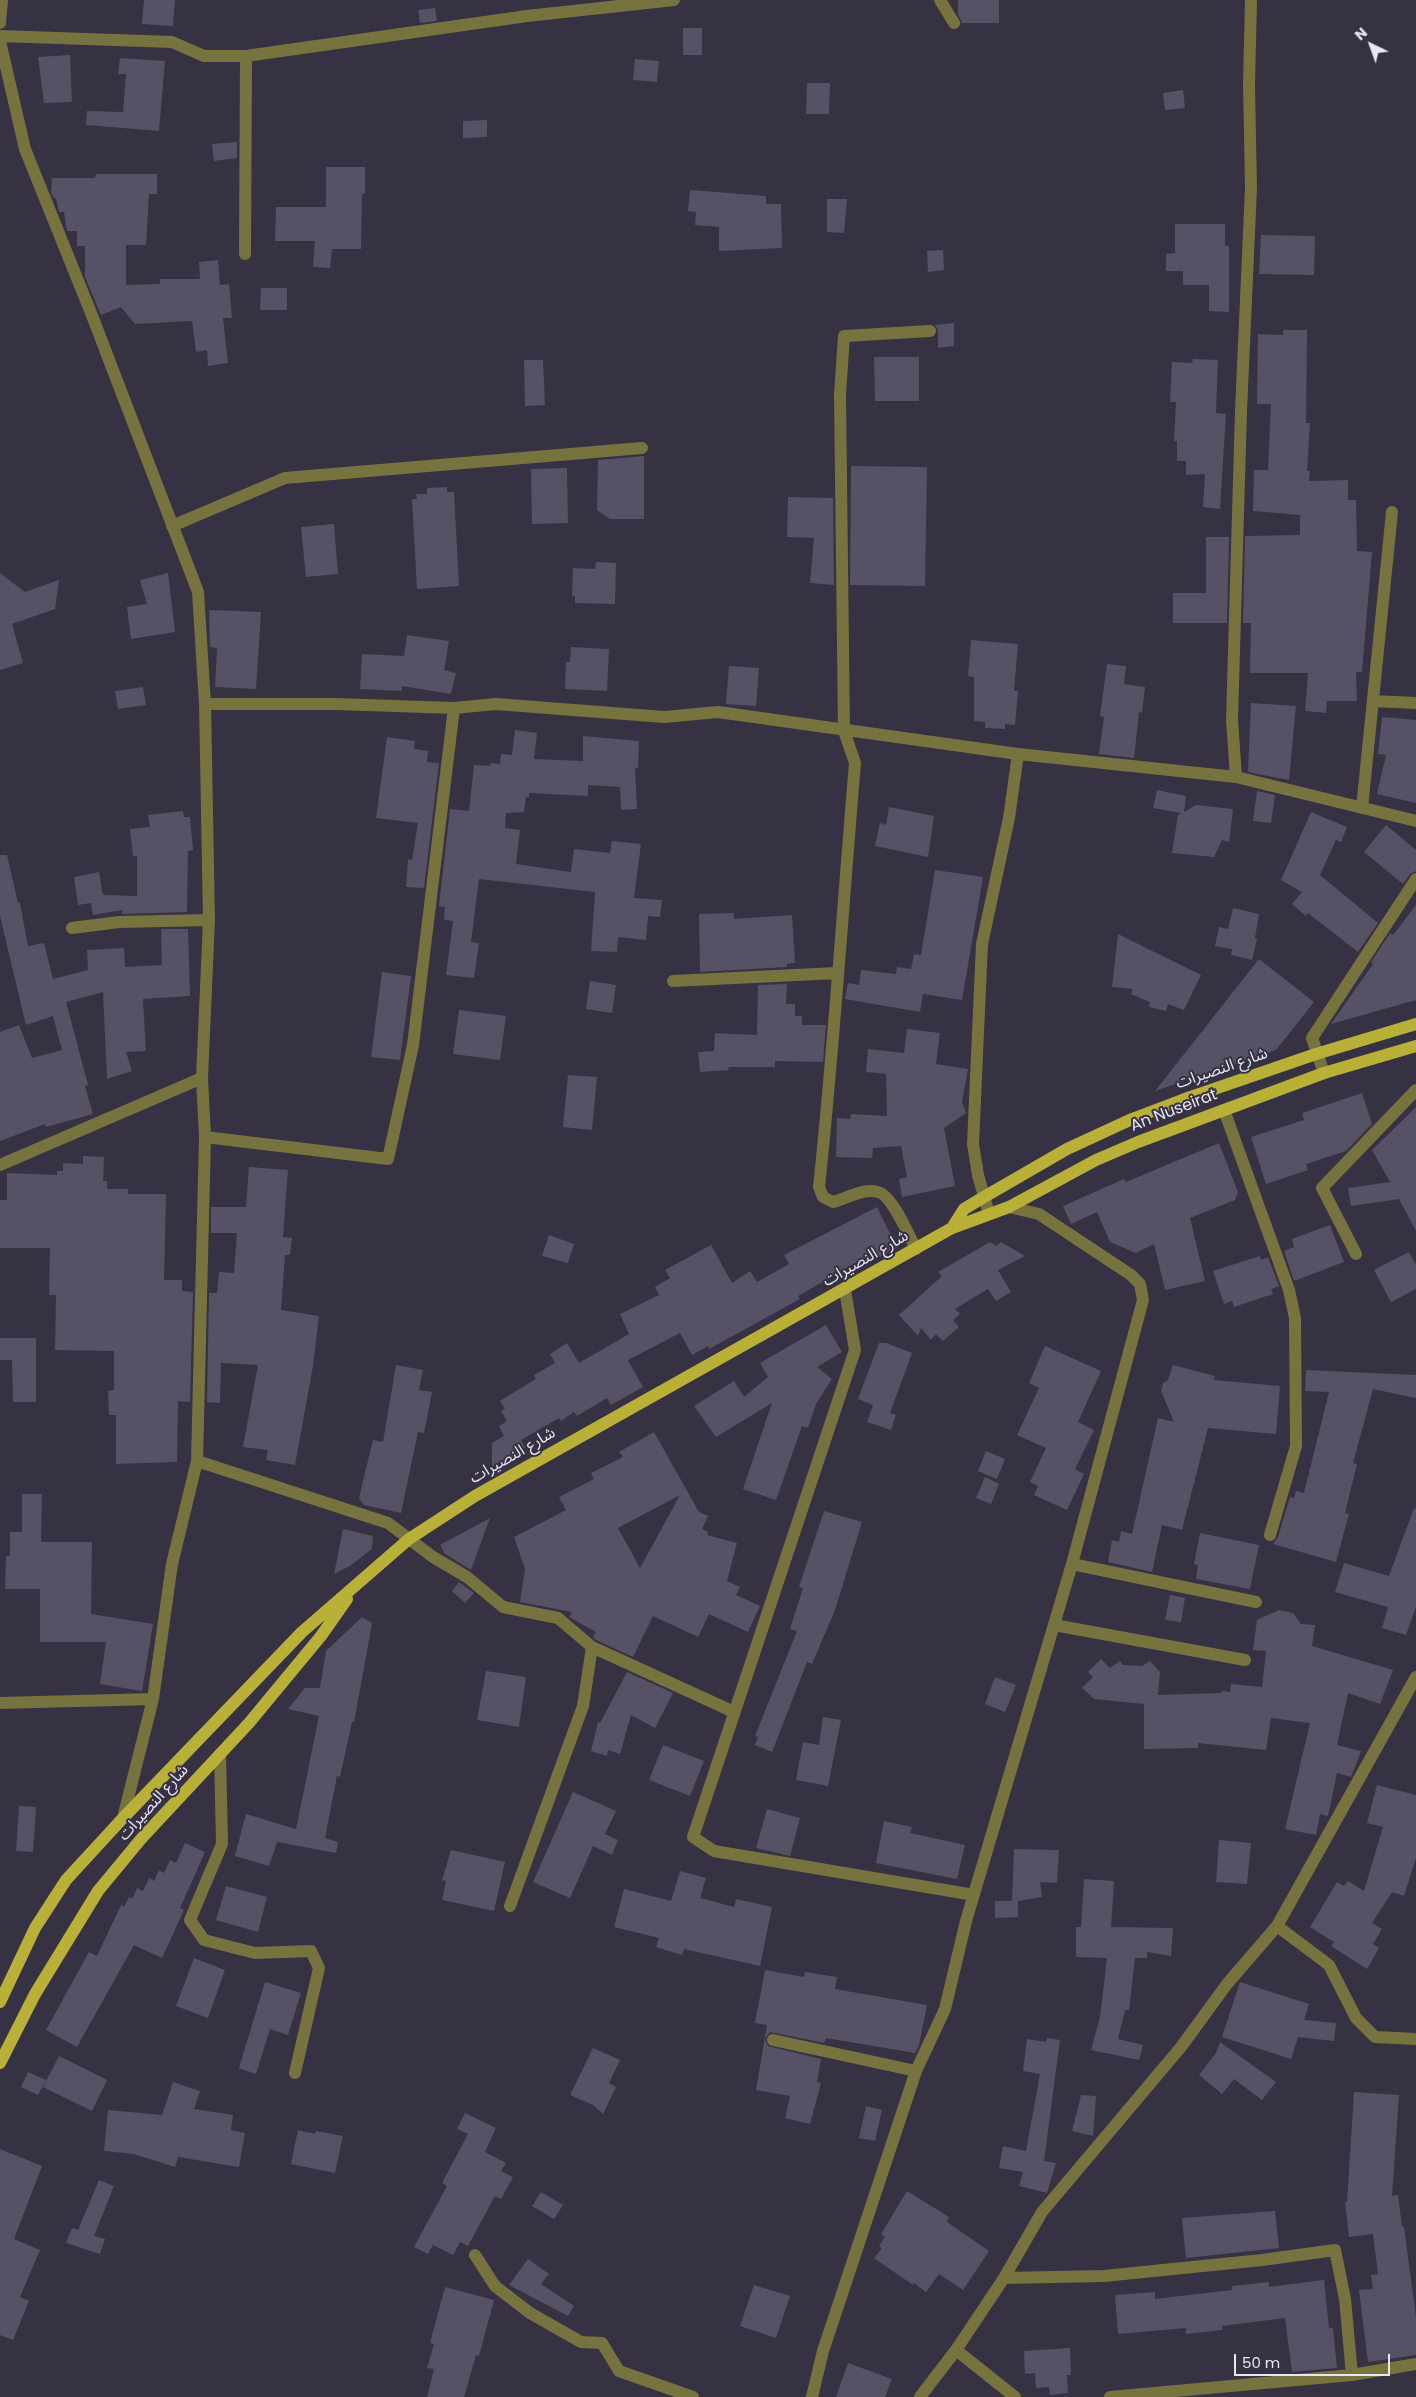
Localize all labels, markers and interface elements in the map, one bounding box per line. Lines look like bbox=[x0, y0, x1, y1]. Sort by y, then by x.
north arrow bbox=[1346, 20, 1396, 70]
text: N bbox=[1350, 23, 1372, 45]
street label: شارع النصيرات bbox=[1174, 1044, 1270, 1094]
street label: An Nuseirat bbox=[1128, 1086, 1220, 1136]
street label: شارع النصيرات bbox=[820, 1227, 912, 1291]
street label: شارع النصيرات bbox=[467, 1424, 559, 1488]
street label: شارع النصيرات bbox=[115, 1761, 193, 1845]
scale bar bbox=[1236, 2344, 1392, 2376]
text: 50 m bbox=[1242, 2352, 1280, 2373]

